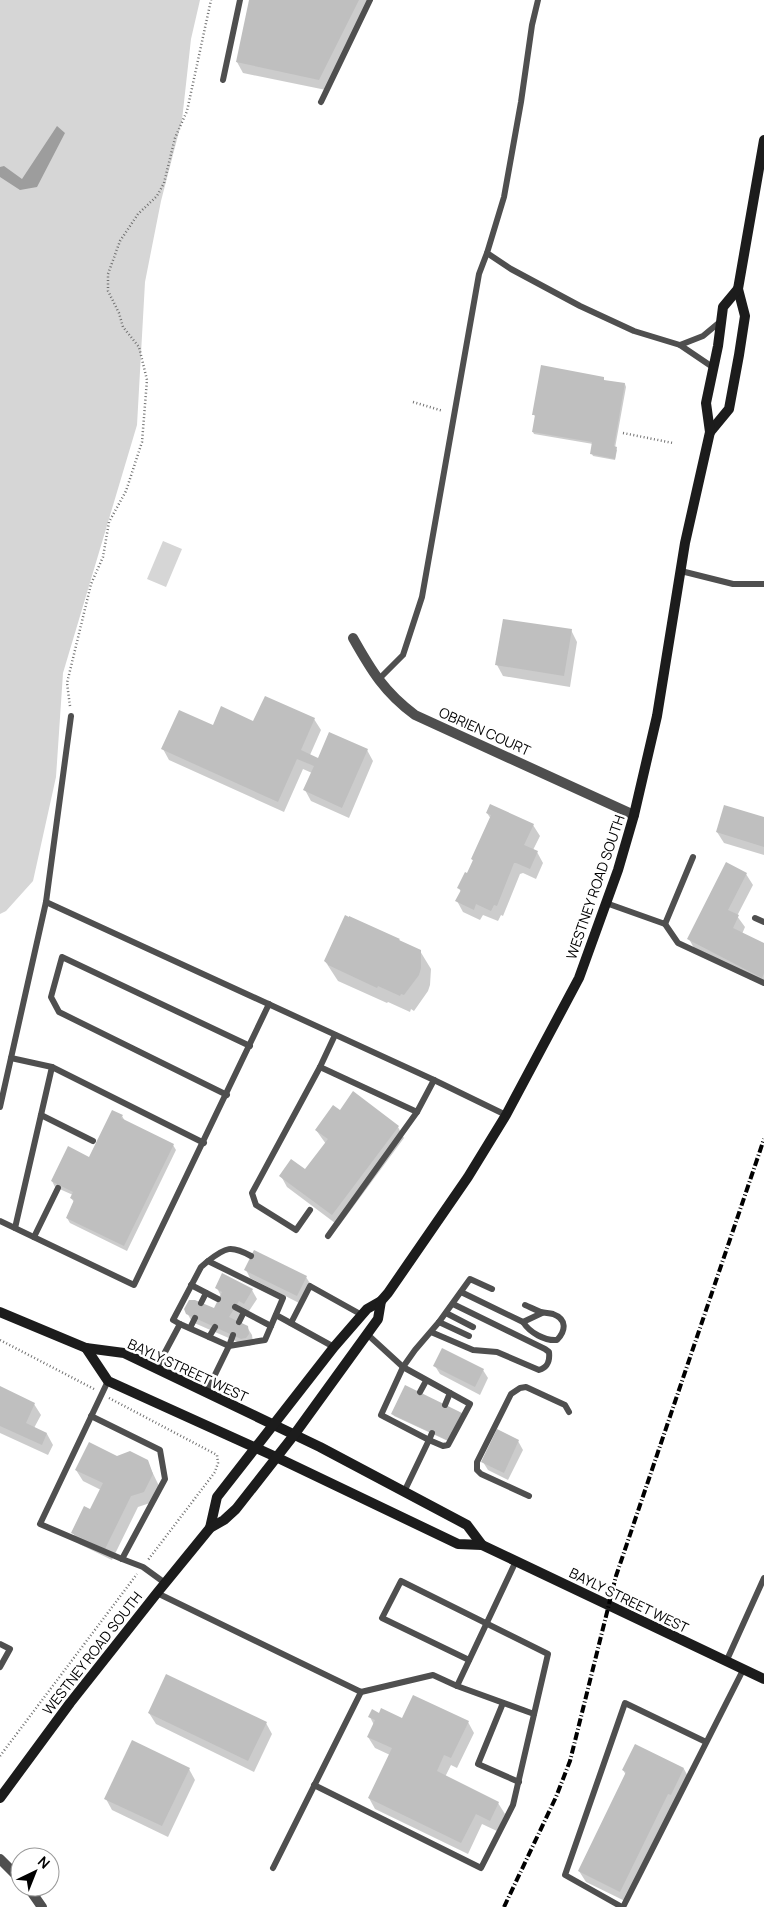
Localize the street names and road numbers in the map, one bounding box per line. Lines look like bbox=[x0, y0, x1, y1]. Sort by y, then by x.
street label: OBRIEN COURT bbox=[436, 702, 534, 760]
street label: WESTNEY ROAD SOUTH bbox=[561, 812, 629, 962]
street label: BAYLY STREET WEST bbox=[125, 1334, 252, 1406]
street label: BAYLY STREET WEST bbox=[566, 1563, 692, 1637]
street label: WESTNEY ROAD SOUTH bbox=[38, 1587, 146, 1719]

